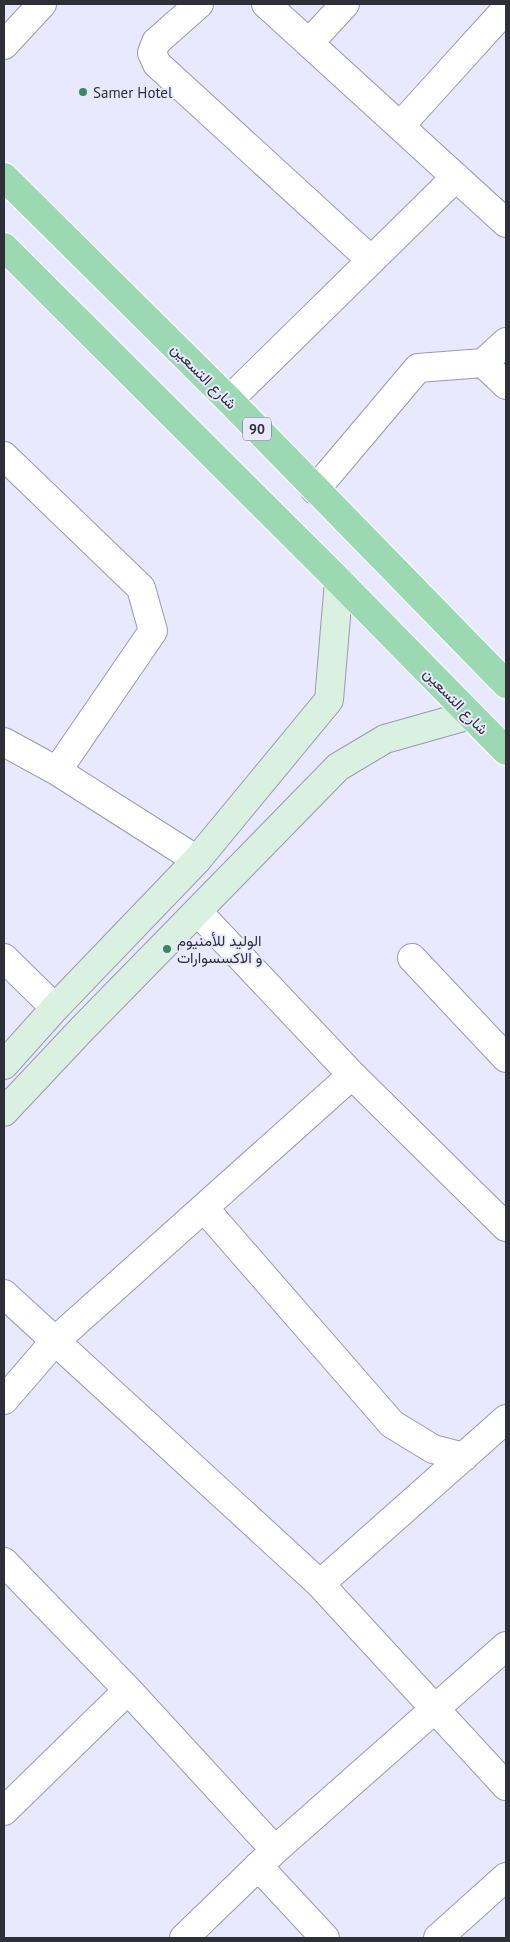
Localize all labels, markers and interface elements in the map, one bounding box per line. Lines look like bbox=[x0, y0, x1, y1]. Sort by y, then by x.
place label: Samer Hotel bbox=[93, 83, 173, 102]
marker: Samer Hotel bbox=[77, 86, 89, 98]
street label: شارع التسعين bbox=[166, 339, 241, 414]
road number: 90 bbox=[243, 418, 271, 440]
street label: شارع التسعين bbox=[418, 664, 493, 740]
place label: الوليد للأمنيوم و الاكسسوارات bbox=[177, 931, 263, 967]
marker: الوليد للأمنيوم و الاكسسوارات bbox=[161, 943, 173, 955]

